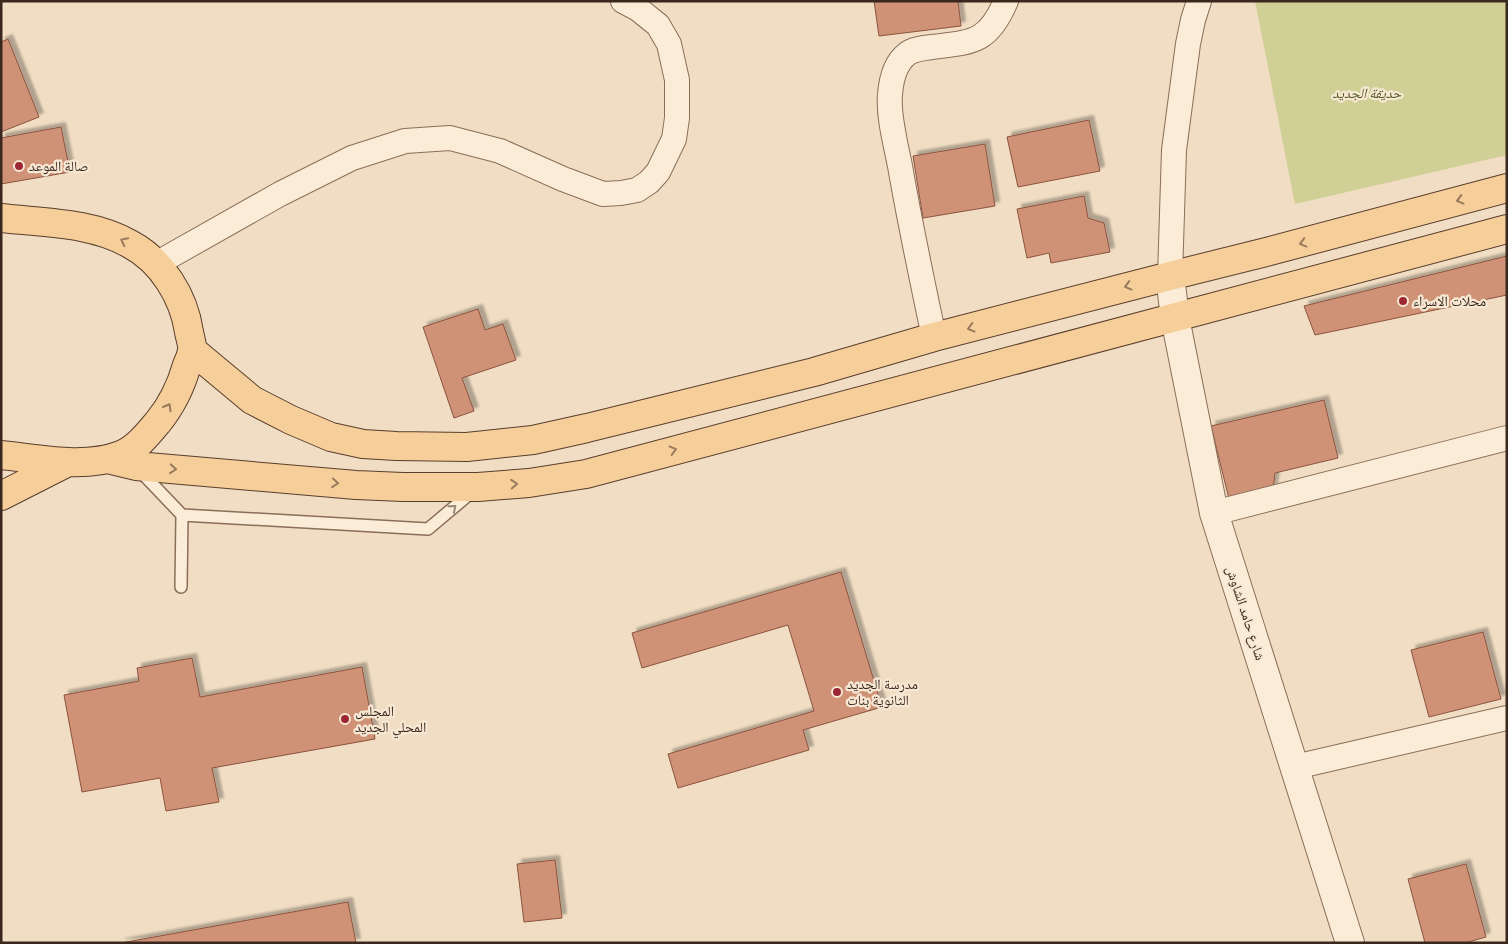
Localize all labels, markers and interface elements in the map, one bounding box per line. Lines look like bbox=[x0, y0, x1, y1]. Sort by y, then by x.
park label: حديقة الجديد bbox=[1333, 84, 1402, 102]
place label: صالة الموعد bbox=[29, 157, 88, 175]
marker: صالة الموعد bbox=[13, 160, 25, 172]
one-way arrow bbox=[1456, 195, 1464, 205]
one-way arrow bbox=[120, 236, 129, 247]
one-way arrow bbox=[1299, 237, 1307, 247]
one-way arrow bbox=[1125, 281, 1133, 291]
place label: محلات الاسراء bbox=[1413, 292, 1486, 310]
marker: محلات الاسراء bbox=[1397, 295, 1409, 307]
one-way arrow bbox=[967, 322, 976, 332]
one-way arrow bbox=[162, 404, 172, 413]
one-way arrow bbox=[668, 445, 676, 455]
one-way arrow bbox=[169, 464, 177, 475]
one-way arrow bbox=[331, 477, 339, 488]
one-way arrow bbox=[511, 479, 519, 490]
one-way arrow bbox=[447, 505, 456, 513]
street label: شارع حامد الشاوش bbox=[1221, 563, 1270, 663]
place label: مدرسة الجديد الثانوية بنات bbox=[847, 675, 918, 709]
marker: مدرسة الجديد الثانوية بنات bbox=[831, 686, 843, 698]
place label: المجلس المحلي الجديد bbox=[355, 702, 426, 739]
marker: المجلس المحلي الجديد bbox=[339, 713, 351, 725]

